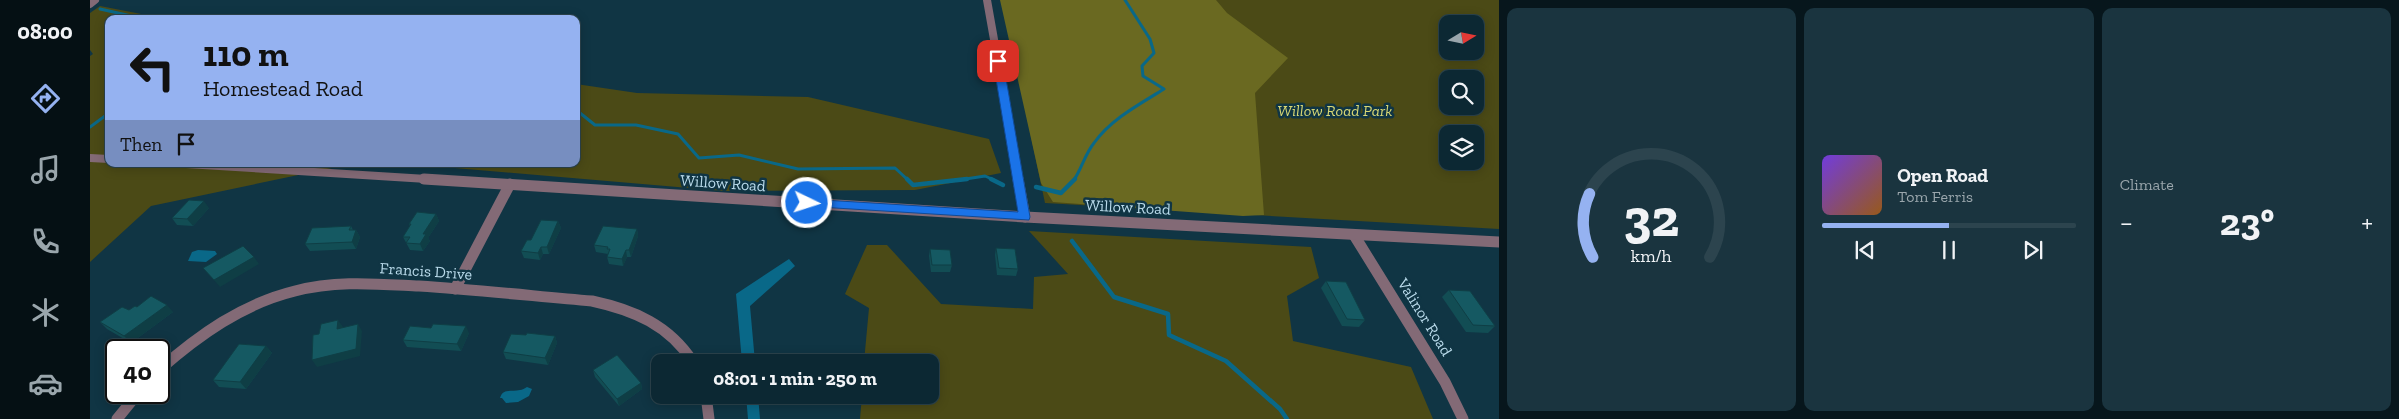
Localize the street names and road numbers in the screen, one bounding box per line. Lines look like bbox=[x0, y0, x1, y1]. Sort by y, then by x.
street label: Willow Road bbox=[680, 171, 767, 195]
street label: Willow Road bbox=[1085, 195, 1171, 219]
street label: Francis Drive bbox=[379, 258, 473, 284]
street label: Valinor Road bbox=[1393, 274, 1456, 359]

